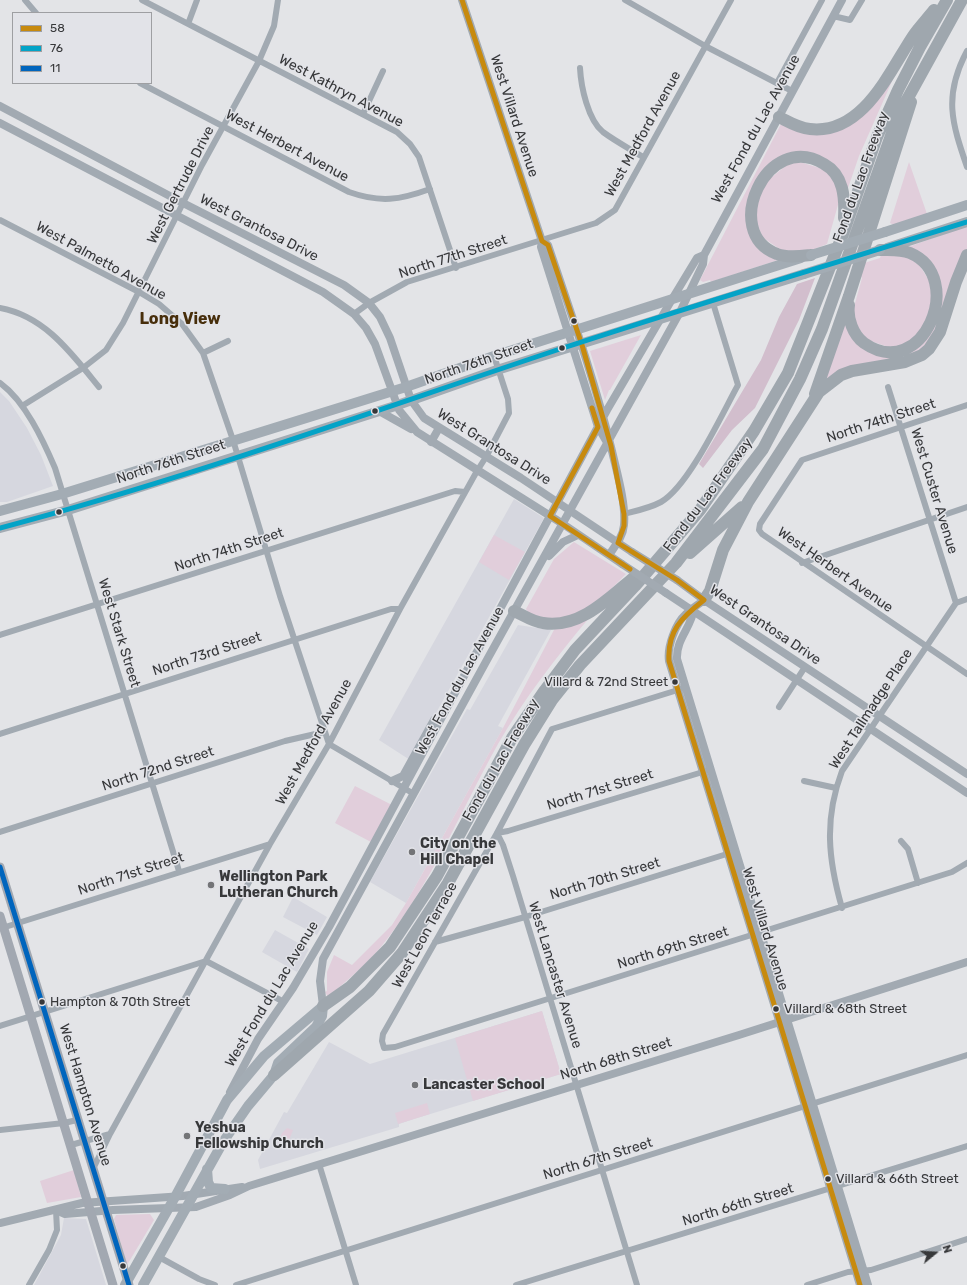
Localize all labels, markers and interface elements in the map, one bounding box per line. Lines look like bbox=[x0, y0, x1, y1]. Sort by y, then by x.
legend bbox=[12, 12, 152, 84]
text: 58 bbox=[50, 21, 65, 35]
text: 76 bbox=[50, 41, 63, 55]
street label: West Kathryn Avenue bbox=[276, 51, 406, 131]
street label: West Fond du Lac Avenue bbox=[708, 52, 804, 206]
street label: West Villard Avenue bbox=[486, 53, 542, 179]
text: 11 bbox=[50, 61, 60, 75]
street label: West Medford Avenue bbox=[601, 68, 685, 200]
street label: West Herbert Avenue bbox=[222, 106, 352, 186]
street label: Fond du Lac Freeway bbox=[829, 109, 893, 245]
street label: West Gertrude Drive bbox=[144, 123, 218, 247]
street label: West Grantosa Drive bbox=[197, 191, 321, 265]
street label: West Palmetto Avenue bbox=[33, 218, 169, 304]
street label: North 77th Street bbox=[397, 232, 509, 282]
district label: Long View bbox=[139, 309, 221, 329]
unlabelled marker bbox=[569, 316, 579, 326]
street label: North 76th Street bbox=[423, 336, 535, 388]
unlabelled marker bbox=[557, 343, 567, 353]
street label: North 74th Street bbox=[824, 395, 938, 447]
street label: West Grantosa Drive bbox=[434, 405, 554, 489]
unlabelled marker bbox=[370, 406, 380, 416]
street label: West Custer Avenue bbox=[907, 426, 961, 556]
street label: Fond du Lac Freeway bbox=[660, 435, 756, 555]
street label: North 76th Street bbox=[114, 436, 228, 488]
unlabelled marker bbox=[54, 507, 64, 517]
street label: North 74th Street bbox=[172, 524, 286, 576]
street label: West Herbert Avenue bbox=[774, 524, 896, 616]
street label: West Stark Street bbox=[94, 576, 144, 690]
street label: West Grantosa Drive bbox=[706, 581, 824, 669]
street label: West Fond du Lac Avenue bbox=[412, 604, 508, 758]
street label: North 73rd Street bbox=[150, 628, 264, 680]
street label: West Tallmadge Place bbox=[826, 646, 916, 772]
place label: Villard & 72nd Street bbox=[544, 674, 668, 690]
street label: West Medford Avenue bbox=[272, 676, 356, 808]
marker: Villard & 72nd Street bbox=[670, 677, 680, 687]
street label: Fond du Lac Freeway bbox=[459, 696, 543, 824]
street label: North 72nd Street bbox=[100, 743, 216, 795]
street label: North 71st Street bbox=[545, 766, 655, 814]
place label: City on the Hill Chapel bbox=[420, 836, 496, 868]
marker: City on the Hill Chapel bbox=[407, 847, 417, 857]
street label: North 71st Street bbox=[76, 849, 186, 899]
street label: North 70th Street bbox=[548, 854, 662, 904]
street label: West Villard Avenue bbox=[738, 865, 792, 993]
place label: Wellington Park Lutheran Church bbox=[219, 869, 338, 902]
street label: West Leon Terrace bbox=[389, 879, 461, 991]
marker: Wellington Park Lutheran Church bbox=[206, 880, 216, 890]
street label: West Lancaster Avenue bbox=[525, 900, 585, 1050]
street label: West Fond du Lac Avenue bbox=[222, 918, 322, 1070]
street label: North 69th Street bbox=[615, 923, 731, 973]
place label: Hampton & 70th Street bbox=[50, 994, 190, 1010]
marker: Hampton & 70th Street bbox=[37, 997, 47, 1007]
place label: Villard & 68th Street bbox=[784, 1001, 907, 1017]
marker: Villard & 68th Street bbox=[771, 1004, 781, 1014]
street label: West Hampton Avenue bbox=[55, 1022, 115, 1168]
street label: North 68th Street bbox=[558, 1034, 674, 1084]
place label: Lancaster School bbox=[423, 1077, 545, 1093]
marker: Lancaster School bbox=[410, 1080, 420, 1090]
place label: Yeshua Fellowship Church bbox=[195, 1120, 324, 1152]
marker: Yeshua Fellowship Church bbox=[182, 1131, 192, 1141]
street label: North 67th Street bbox=[541, 1134, 655, 1184]
place label: Villard & 66th Street bbox=[836, 1171, 958, 1187]
marker: Villard & 66th Street bbox=[823, 1174, 833, 1184]
street label: North 66th Street bbox=[680, 1180, 796, 1230]
north arrow bbox=[915, 1233, 955, 1273]
text: N bbox=[939, 1243, 954, 1255]
unlabelled marker bbox=[118, 1261, 128, 1271]

